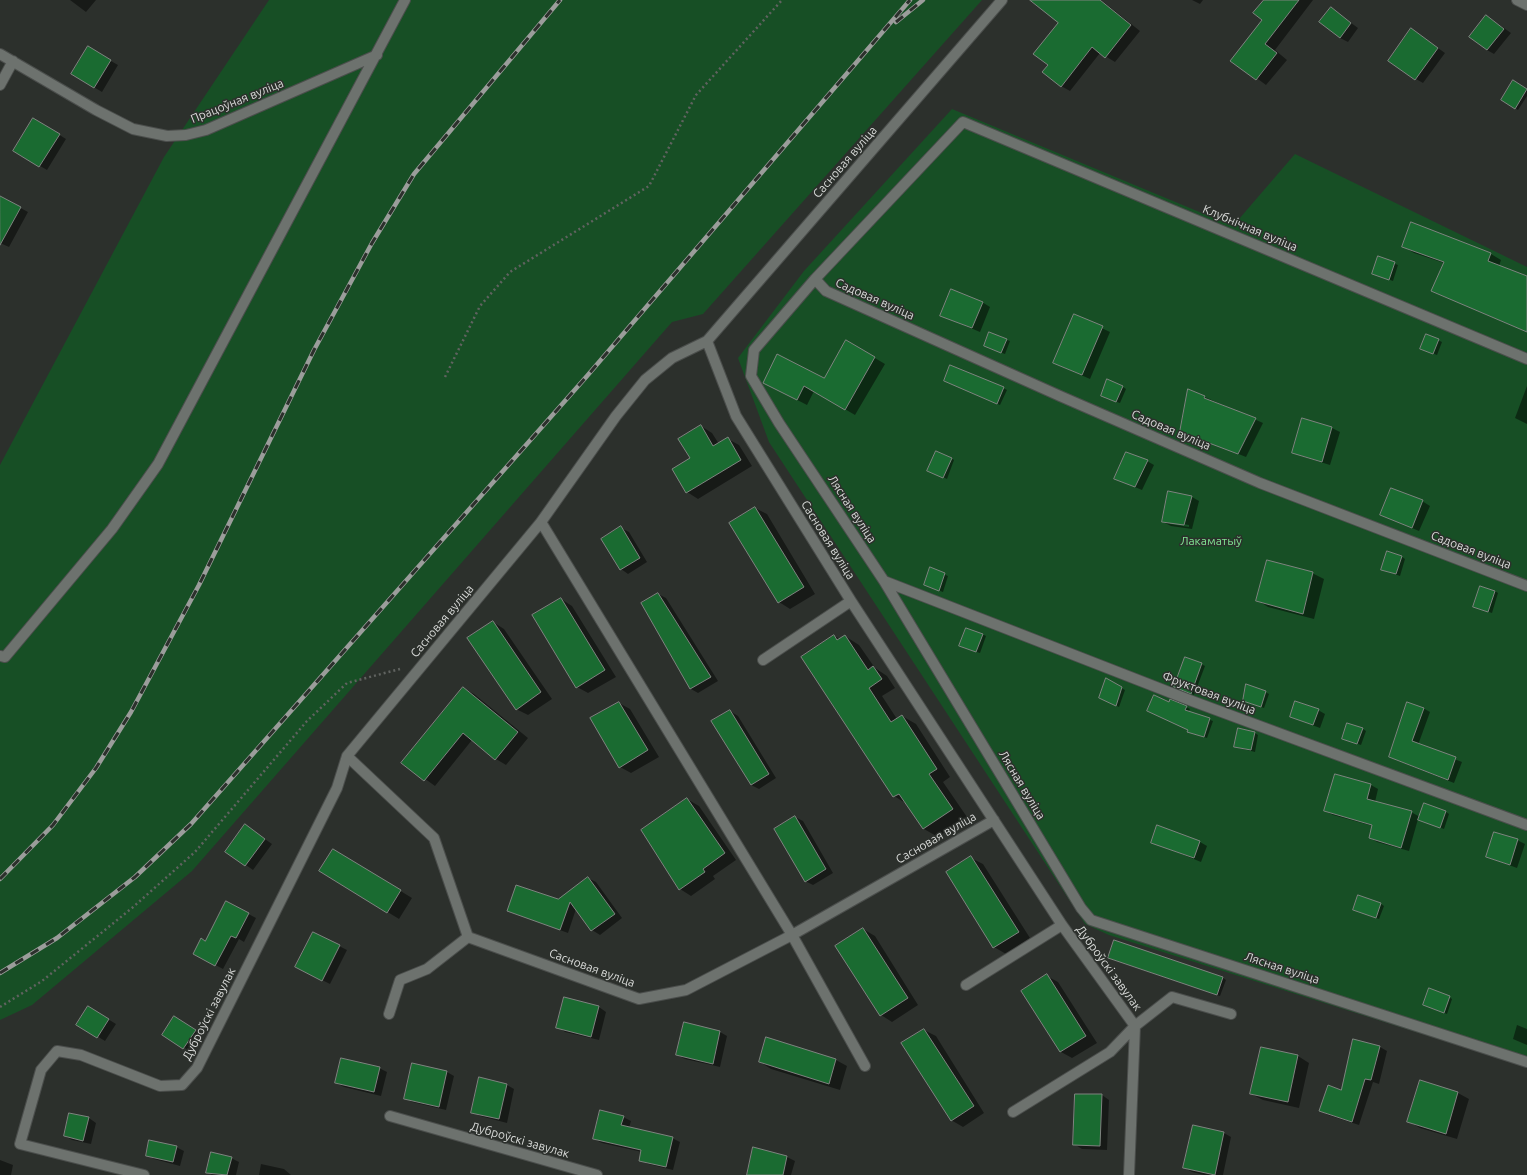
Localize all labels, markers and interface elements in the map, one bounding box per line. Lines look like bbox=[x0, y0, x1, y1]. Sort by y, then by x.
street label: Працоўная вуліца bbox=[188, 76, 286, 126]
street label: Сасновая вуліца bbox=[810, 123, 880, 201]
street label: Клубнічная вуліца bbox=[1201, 202, 1299, 254]
street label: Садовая вуліца bbox=[833, 275, 917, 323]
street label: Садовая вуліца bbox=[1129, 407, 1213, 453]
street label: Лясная вуліца bbox=[825, 472, 879, 546]
street label: Сасновая вуліца bbox=[798, 498, 858, 582]
street label: Садовая вуліца bbox=[1429, 528, 1513, 572]
park label: Лакаматыў bbox=[1180, 534, 1242, 548]
street label: Сасновая вуліца bbox=[407, 582, 477, 660]
street label: Фруктовая вуліца bbox=[1160, 669, 1258, 717]
street label: Лясная вуліца bbox=[996, 748, 1048, 822]
street label: Сасновая вуліца bbox=[893, 809, 979, 867]
street label: Дуброўскі завулак bbox=[1073, 922, 1145, 1014]
street label: Сасновая вуліца bbox=[547, 946, 637, 990]
street label: Лясная вуліца bbox=[1243, 949, 1321, 987]
street label: Дуброўскі завулак bbox=[179, 965, 239, 1063]
street label: Дуброўскі завулак bbox=[469, 1119, 571, 1161]

